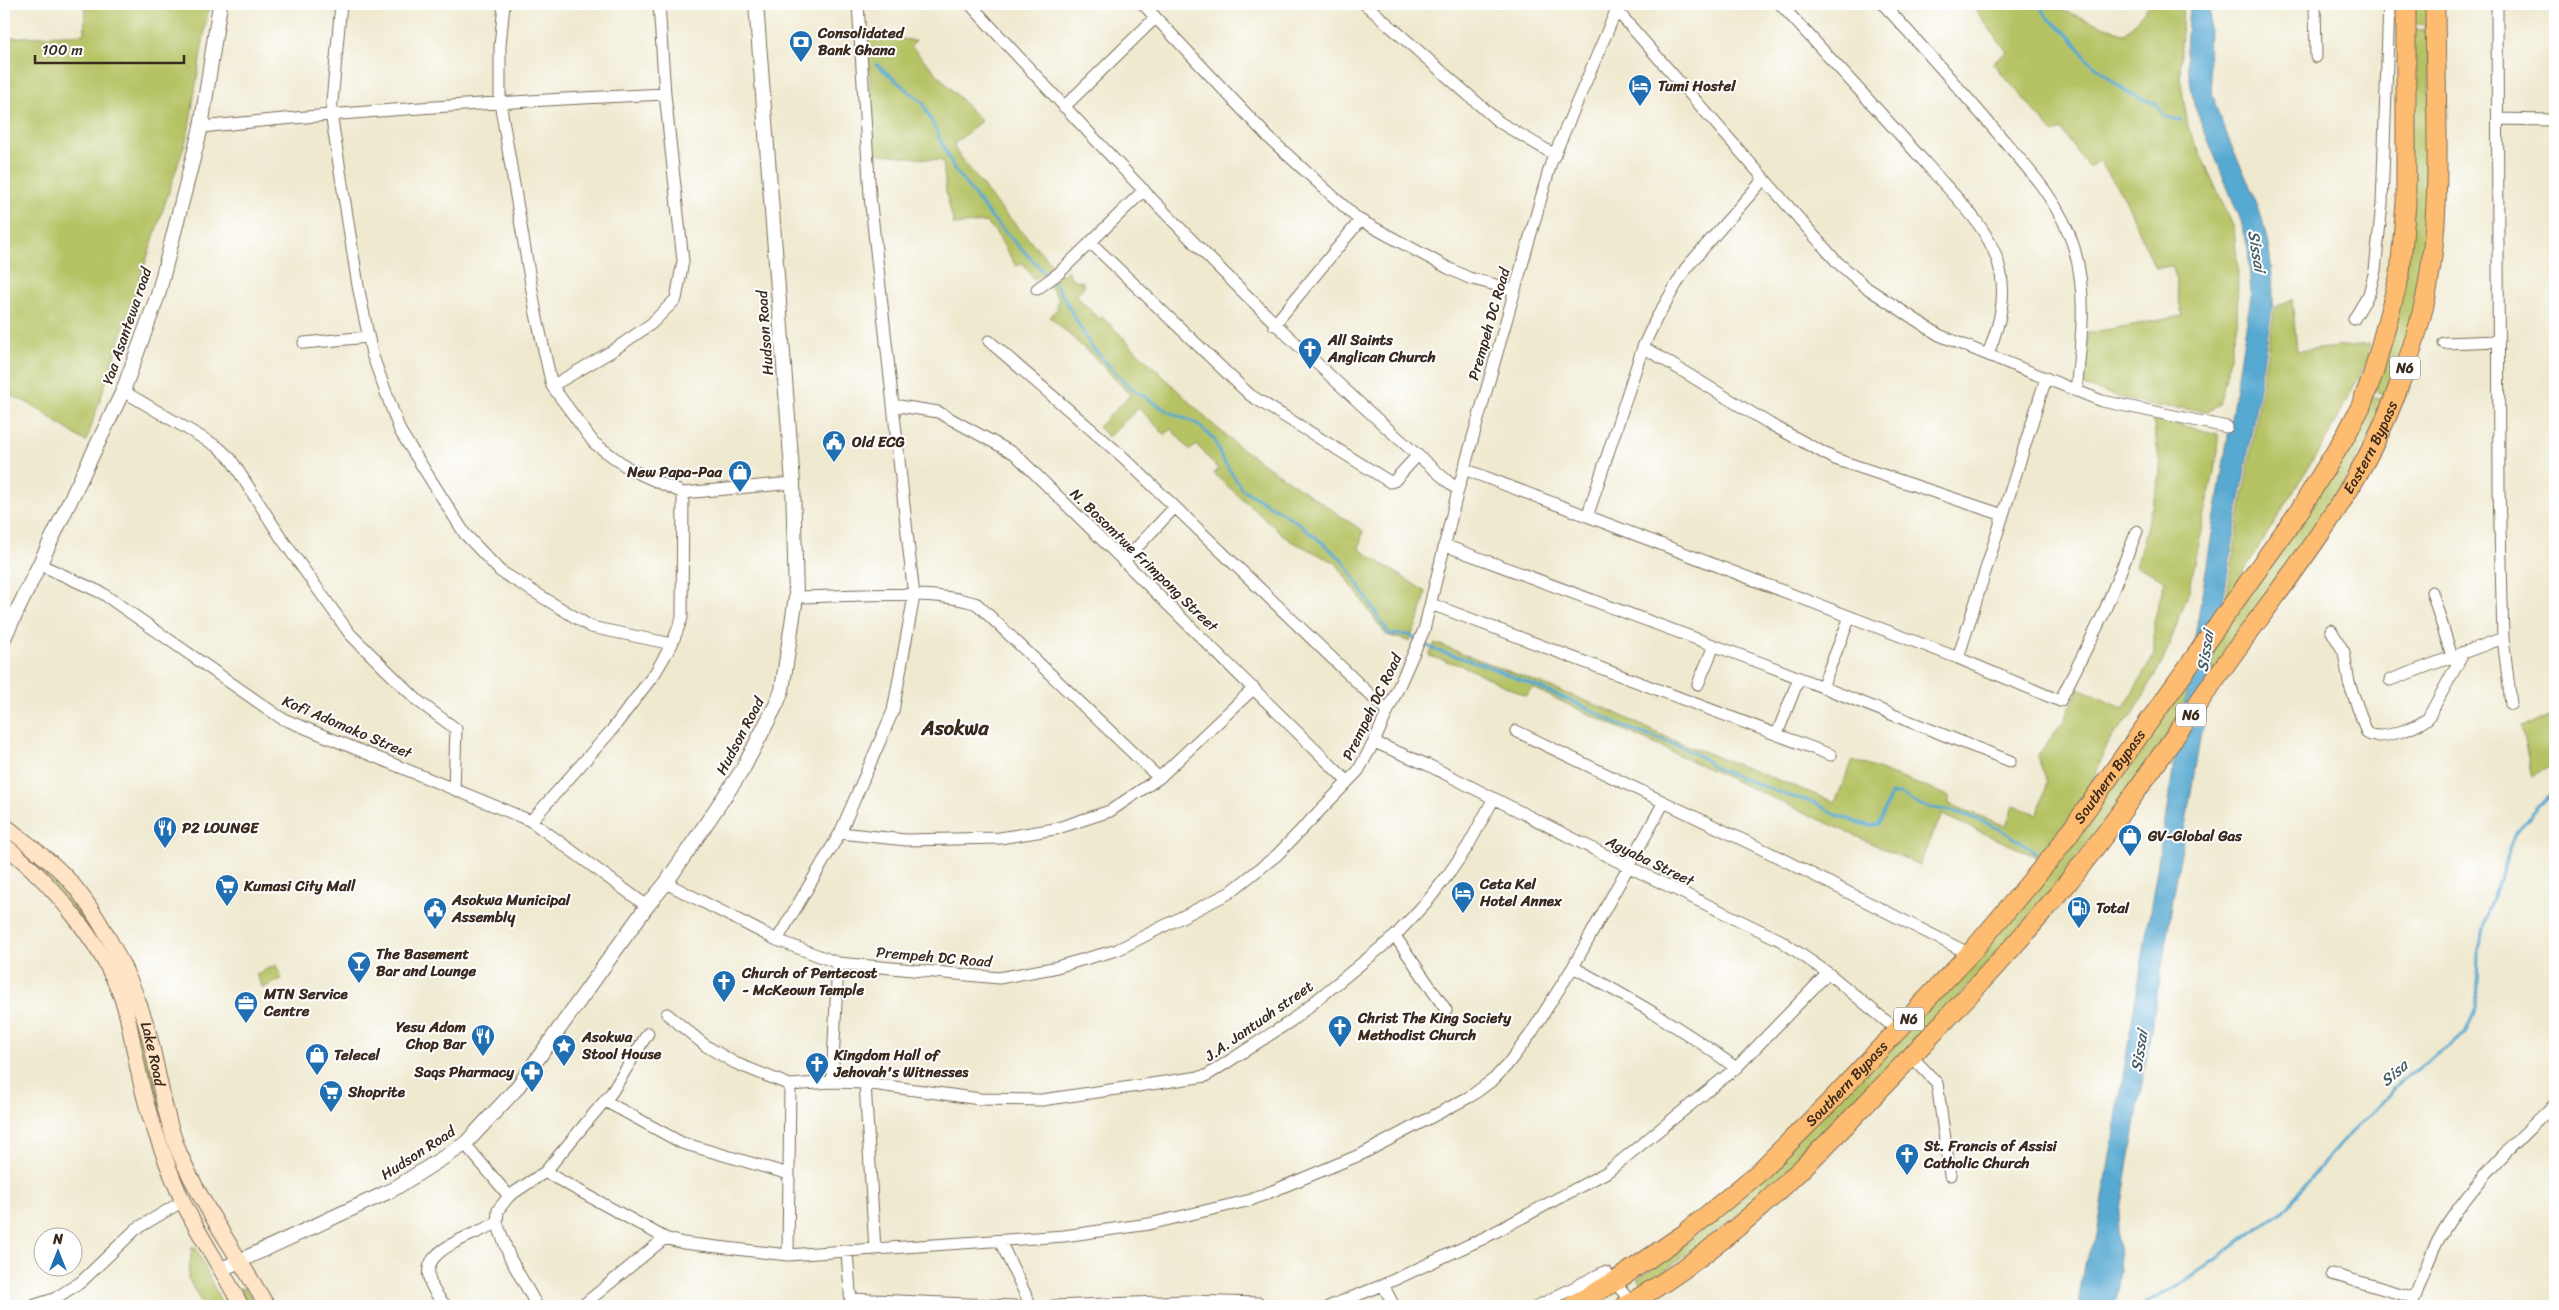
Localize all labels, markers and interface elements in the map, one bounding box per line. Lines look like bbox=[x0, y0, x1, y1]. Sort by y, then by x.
place label: Consolidated Bank Ghana bbox=[817, 20, 906, 63]
bank icon: Consolidated Bank Ghana bbox=[788, 29, 814, 63]
scale bar bbox=[35, 32, 184, 64]
text: 100 m bbox=[42, 37, 83, 63]
hotel icon: Tumi Hostel bbox=[1627, 73, 1653, 107]
place label: Tumi Hostel bbox=[1658, 73, 1736, 99]
water label: Sissai bbox=[2239, 228, 2275, 277]
street label: Yaa Asantewa road bbox=[95, 263, 160, 388]
street label: Prempeh DC Road bbox=[1461, 264, 1518, 383]
street label: Hudson Road bbox=[749, 289, 781, 376]
place label: All Saints Anglican Church bbox=[1327, 327, 1436, 370]
church icon: All Saints Anglican Church bbox=[1297, 336, 1323, 370]
road number: N6 bbox=[2390, 356, 2420, 379]
street label: Eastern Bypass bbox=[2336, 397, 2405, 499]
public building icon: Old ECG bbox=[821, 429, 847, 463]
place label: Old ECG bbox=[851, 429, 905, 455]
place label: New Papa-Paa bbox=[626, 459, 722, 485]
shop icon: New Papa-Paa bbox=[727, 459, 753, 493]
street label: N. Bosomtwe Frimpong Street bbox=[1064, 482, 1225, 639]
water label: Sissai bbox=[2187, 625, 2223, 674]
street label: Prempeh DC Road bbox=[1335, 648, 1410, 765]
street label: Kofi Adomako Street bbox=[278, 688, 417, 766]
street label: Hudson Road bbox=[709, 691, 772, 780]
road number: N6 bbox=[2176, 704, 2206, 726]
district label: Asokwa bbox=[921, 711, 989, 746]
street label: Southern Bypass bbox=[2067, 724, 2153, 829]
restaurant icon: P2 LOUNGE bbox=[152, 815, 178, 849]
place label: P2 LOUNGE bbox=[182, 815, 260, 841]
shop icon: GV-Global Gas bbox=[2117, 823, 2143, 857]
place label: GV-Global Gas bbox=[2147, 823, 2243, 849]
street label: Agyaba Street bbox=[1601, 828, 1699, 894]
place label: Ceta Kel Hotel Annex bbox=[1479, 871, 1563, 914]
supermarket icon: Kumasi City Mall bbox=[214, 873, 240, 907]
place label: Kumasi City Mall bbox=[243, 873, 356, 899]
hotel icon: Ceta Kel Hotel Annex bbox=[1450, 880, 1476, 914]
place label: Asokwa Municipal Assembly bbox=[451, 887, 571, 930]
fuel station icon: Total bbox=[2066, 895, 2092, 929]
place label: Total bbox=[2096, 895, 2130, 921]
public building icon: Asokwa Municipal Assembly bbox=[422, 896, 448, 930]
street label: Prempeh DC Road bbox=[875, 939, 994, 975]
place label: The Basement Bar and Lounge bbox=[376, 941, 477, 984]
bar icon: The Basement Bar and Lounge bbox=[346, 950, 372, 984]
place label: Church of Pentecost - McKeown Temple bbox=[741, 960, 878, 1003]
church icon: Church of Pentecost - McKeown Temple bbox=[711, 969, 737, 1003]
street label: J.A. Jantuah street bbox=[1198, 973, 1319, 1069]
place label: MTN Service Centre bbox=[263, 981, 349, 1024]
office icon: MTN Service Centre bbox=[233, 990, 259, 1024]
place label: Christ The King Society Methodist Church bbox=[1357, 1005, 1512, 1048]
road number: N6 bbox=[1894, 1008, 1924, 1030]
place label: Yesu Adom Chop Bar bbox=[396, 1014, 468, 1057]
church icon: Christ The King Society Methodist Church bbox=[1327, 1014, 1353, 1048]
street label: Lake Road bbox=[133, 1018, 173, 1090]
restaurant icon: Yesu Adom Chop Bar bbox=[470, 1023, 496, 1057]
place label: Asokwa Stool House bbox=[581, 1024, 662, 1067]
water label: Sissai bbox=[2121, 1025, 2157, 1074]
place icon: Asokwa Stool House bbox=[551, 1033, 577, 1067]
street label: Southern Bypass bbox=[1799, 1034, 1895, 1133]
shop icon: Telecel bbox=[304, 1042, 330, 1076]
place label: Telecel bbox=[334, 1042, 380, 1068]
place label: Kingdom Hall of Jehovah's Witnesses bbox=[833, 1042, 969, 1085]
church icon: Kingdom Hall of Jehovah's Witnesses bbox=[804, 1051, 830, 1085]
water label: Sisa bbox=[2373, 1051, 2416, 1094]
place label: Saqs Pharmacy bbox=[413, 1059, 515, 1085]
pharmacy icon: Saqs Pharmacy bbox=[519, 1059, 545, 1093]
supermarket icon: Shoprite bbox=[318, 1079, 344, 1113]
place label: Shoprite bbox=[347, 1079, 406, 1105]
street label: Hudson Road bbox=[375, 1118, 462, 1187]
place label: St. Francis of Assisi Catholic Church bbox=[1923, 1133, 2058, 1176]
church icon: St. Francis of Assisi Catholic Church bbox=[1894, 1142, 1920, 1176]
text: N bbox=[52, 1227, 63, 1252]
north arrow bbox=[32, 1228, 82, 1278]

